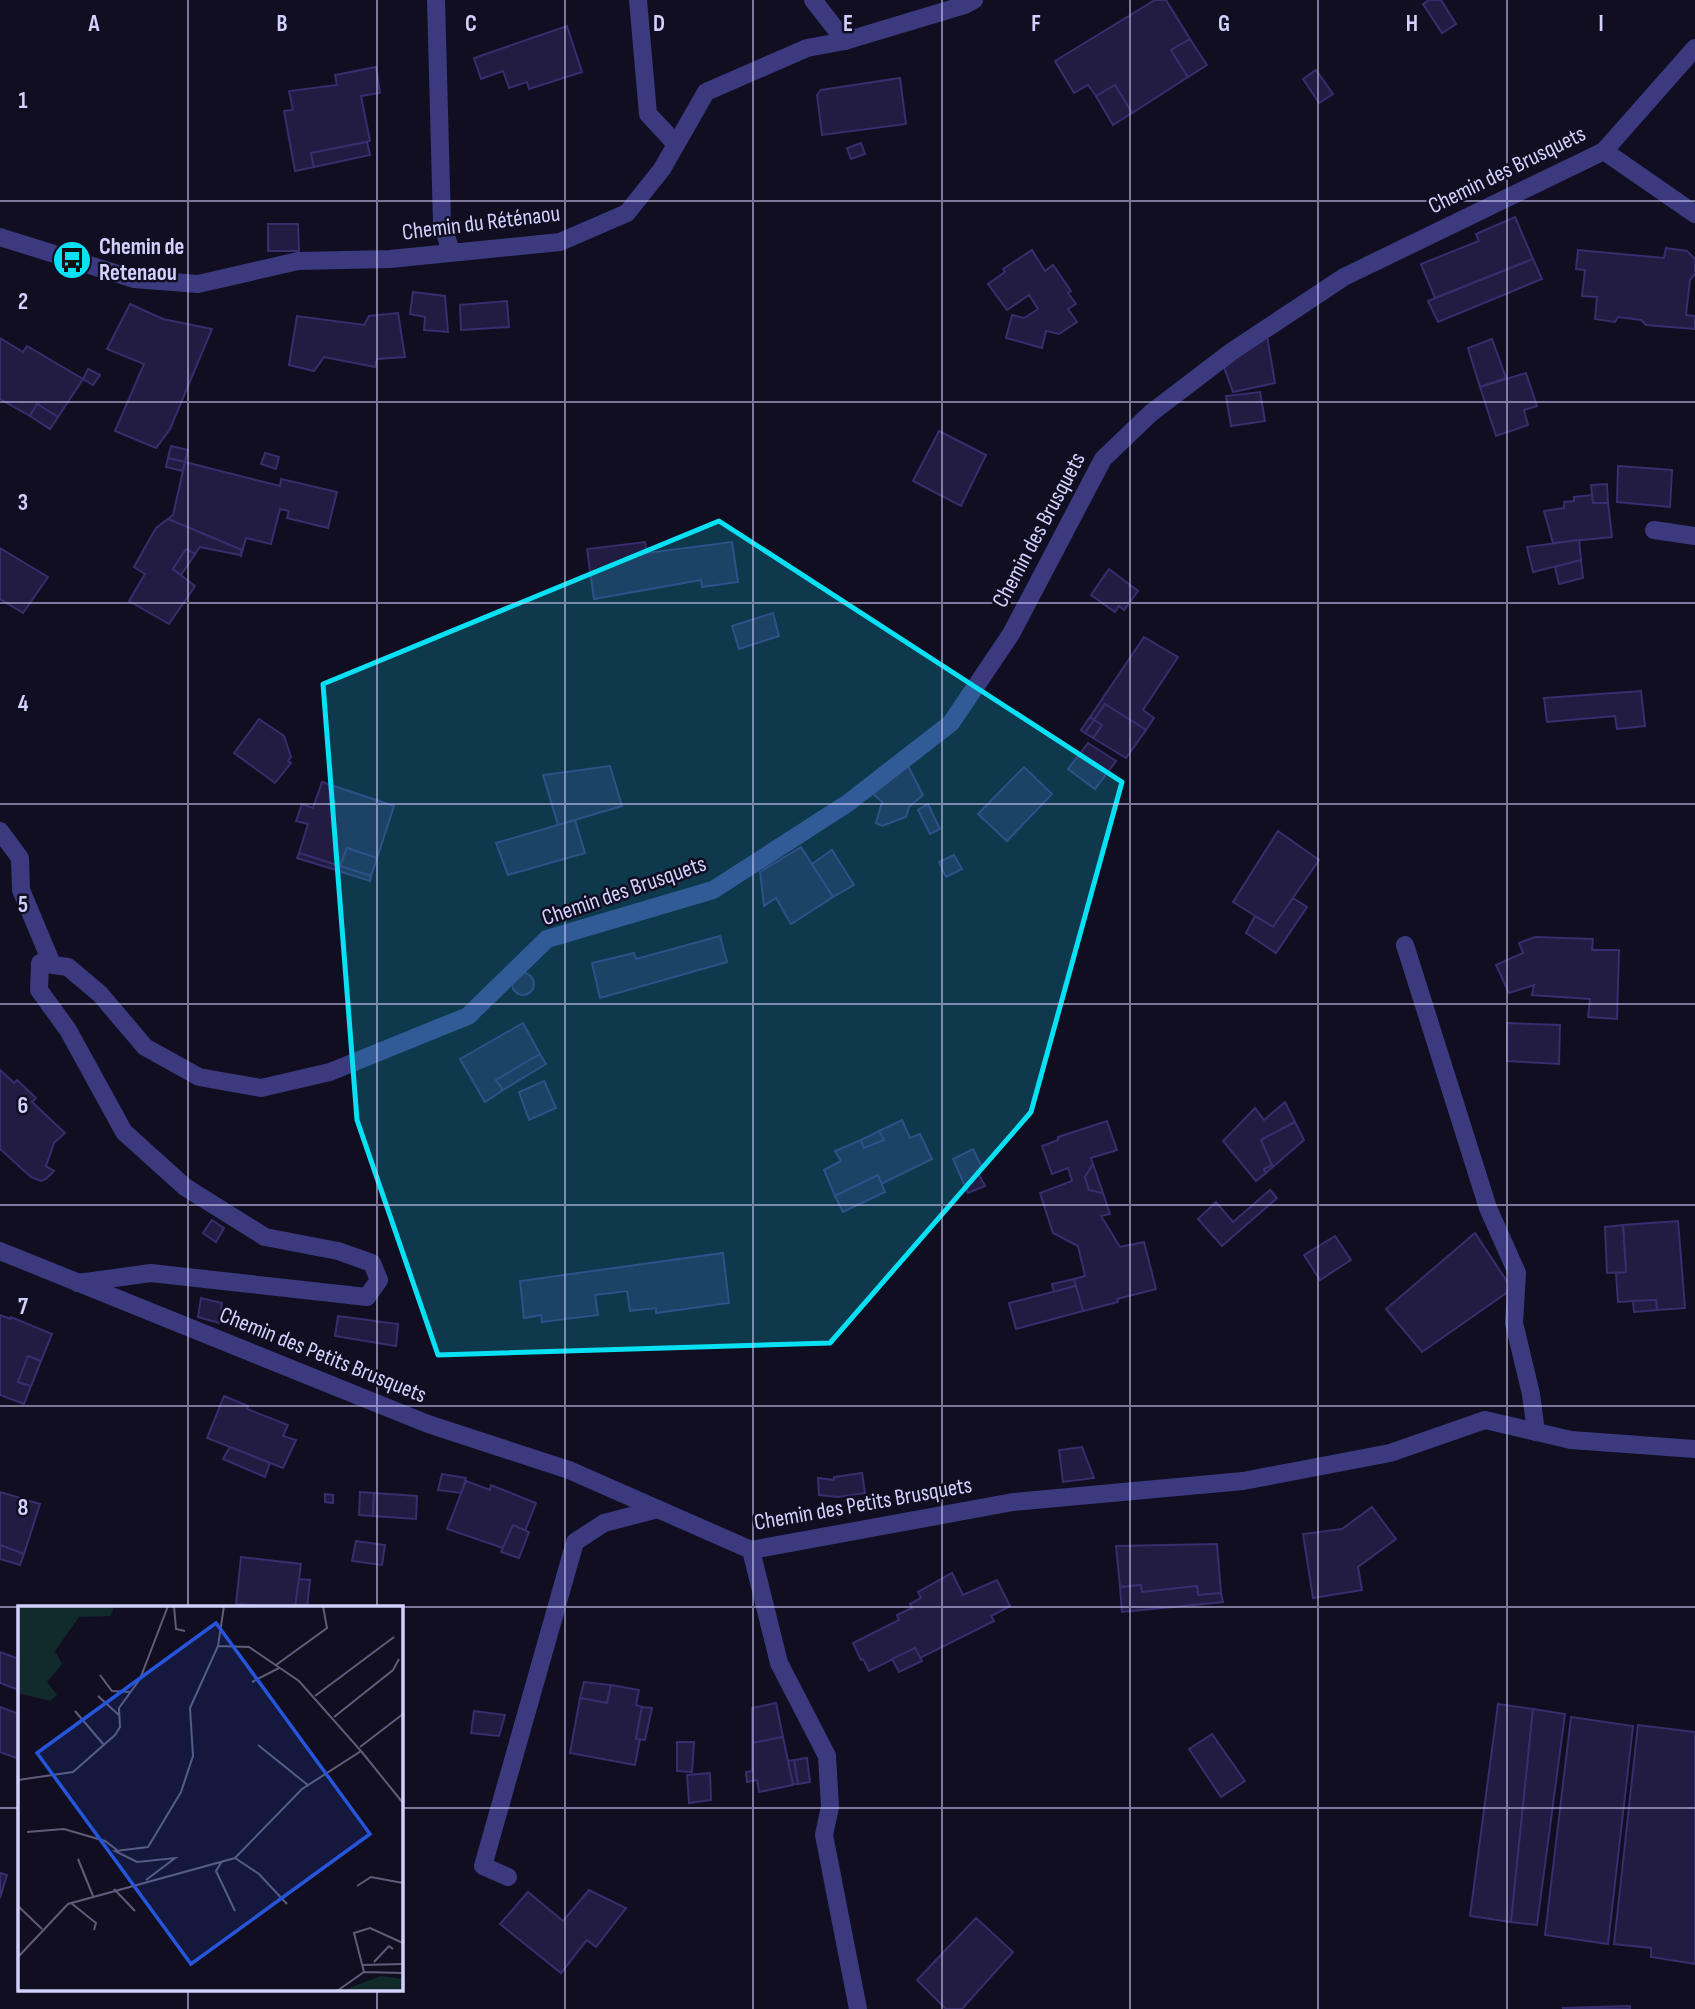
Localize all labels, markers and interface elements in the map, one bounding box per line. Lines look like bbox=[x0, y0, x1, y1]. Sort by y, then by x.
text: A bbox=[88, 10, 101, 38]
text: B bbox=[277, 10, 288, 38]
text: C bbox=[465, 10, 477, 38]
text: D bbox=[653, 10, 665, 38]
text: E bbox=[843, 10, 853, 38]
text: F bbox=[1031, 10, 1041, 38]
text: G bbox=[1218, 10, 1230, 38]
text: H bbox=[1406, 10, 1418, 38]
text: I bbox=[1598, 10, 1604, 38]
text: 1 bbox=[18, 87, 28, 115]
street label: Chemin des Brusquets bbox=[1424, 120, 1590, 220]
street label: Chemin du Réténaou bbox=[400, 199, 562, 247]
place label: Chemin de Retenaou bbox=[99, 233, 184, 287]
bus stop icon: Chemin de Retenaou bbox=[51, 239, 93, 281]
text: 2 bbox=[18, 288, 28, 316]
street label: Chemin des Brusquets bbox=[986, 448, 1092, 612]
text: 3 bbox=[18, 489, 28, 517]
text: 4 bbox=[18, 690, 29, 718]
street label: Chemin des Brusquets bbox=[538, 850, 710, 932]
text: 5 bbox=[18, 891, 28, 919]
text: 6 bbox=[18, 1092, 28, 1120]
text: 7 bbox=[18, 1293, 28, 1321]
street label: Chemin des Petits Brusquets bbox=[215, 1301, 431, 1409]
street label: Chemin des Petits Brusquets bbox=[752, 1471, 974, 1537]
text: 8 bbox=[18, 1494, 29, 1522]
inset map bbox=[18, 1606, 402, 1992]

